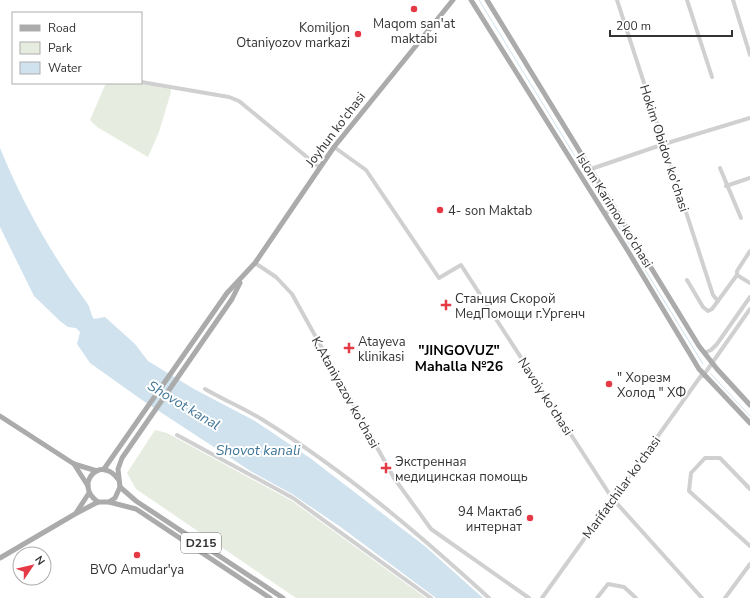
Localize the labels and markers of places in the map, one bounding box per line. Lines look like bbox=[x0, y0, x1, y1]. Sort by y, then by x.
marker: Maqom san'at maktabi bbox=[409, 4, 419, 14]
place label: Maqom san'at maktabi bbox=[373, 15, 456, 48]
place label: Komiljon Otaniyozov markazi bbox=[236, 19, 350, 52]
marker: Komiljon Otaniyozov markazi bbox=[353, 29, 363, 39]
place label: 4- son Maktab bbox=[448, 202, 532, 220]
marker: 4- son Maktab bbox=[435, 205, 445, 215]
place label: Станция Скорой МедПомощи г.Ургенч bbox=[455, 290, 585, 323]
marker: Станция Скорой МедПомощи г.Ургенч bbox=[440, 299, 452, 311]
place label: Atayeva klinikasi bbox=[358, 333, 406, 366]
marker: Atayeva klinikasi bbox=[343, 342, 355, 354]
place label: " Хорезм Холод " ХФ bbox=[617, 369, 686, 402]
marker: " Хорезм Холод " ХФ bbox=[604, 379, 614, 389]
place label: Экстренная медицинская помощь bbox=[395, 453, 528, 486]
marker: Экстренная медицинская помощь bbox=[380, 462, 392, 474]
place label: 94 Мактаб интернат bbox=[458, 503, 522, 536]
marker: 94 Мактаб интернат bbox=[525, 513, 535, 523]
marker: BVO Amudar'ya bbox=[132, 550, 142, 560]
place label: BVO Amudar'ya bbox=[90, 561, 184, 579]

